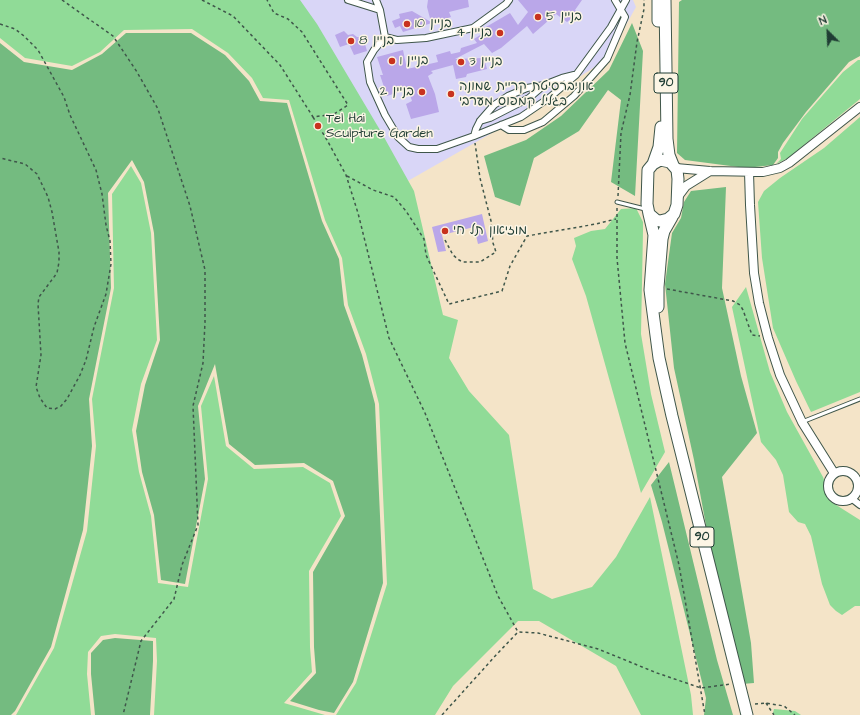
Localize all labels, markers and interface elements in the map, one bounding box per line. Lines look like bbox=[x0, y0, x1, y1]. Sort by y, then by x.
place label: בניין 5 bbox=[546, 9, 582, 25]
marker: בניין 5 bbox=[533, 12, 543, 22]
north arrow bbox=[808, 12, 848, 52]
text: N bbox=[817, 12, 829, 29]
place label: בניין 10 bbox=[415, 16, 452, 32]
marker: בניין 10 bbox=[402, 19, 412, 29]
place label: בניין 4 bbox=[456, 25, 492, 41]
marker: בניין 4 bbox=[495, 28, 505, 38]
place label: בניין 8 bbox=[359, 33, 394, 49]
marker: בניין 8 bbox=[346, 36, 356, 46]
place label: בניין 1 bbox=[400, 53, 428, 69]
place label: בניין 3 bbox=[469, 54, 502, 70]
marker: בניין 1 bbox=[387, 56, 397, 66]
marker: בניין 3 bbox=[456, 57, 466, 67]
road number: 90 bbox=[654, 73, 678, 93]
place label: אוניברסיטת קריית שמונה בגליל קמפוס מערבי bbox=[459, 79, 594, 110]
place label: בניין 2 bbox=[380, 84, 414, 100]
marker: בניין 2 bbox=[417, 87, 427, 97]
marker: אוניברסיטת קריית שמונה בגליל קמפוס מערבי bbox=[446, 89, 456, 99]
place label: Tel Hai Sculpture Garden bbox=[326, 111, 433, 142]
marker: Tel Hai Sculpture Garden bbox=[313, 121, 323, 131]
place label: מוזיאון תל חי bbox=[453, 223, 527, 239]
marker: מוזיאון תל חי bbox=[440, 226, 450, 236]
road number: 90 bbox=[690, 527, 714, 547]

